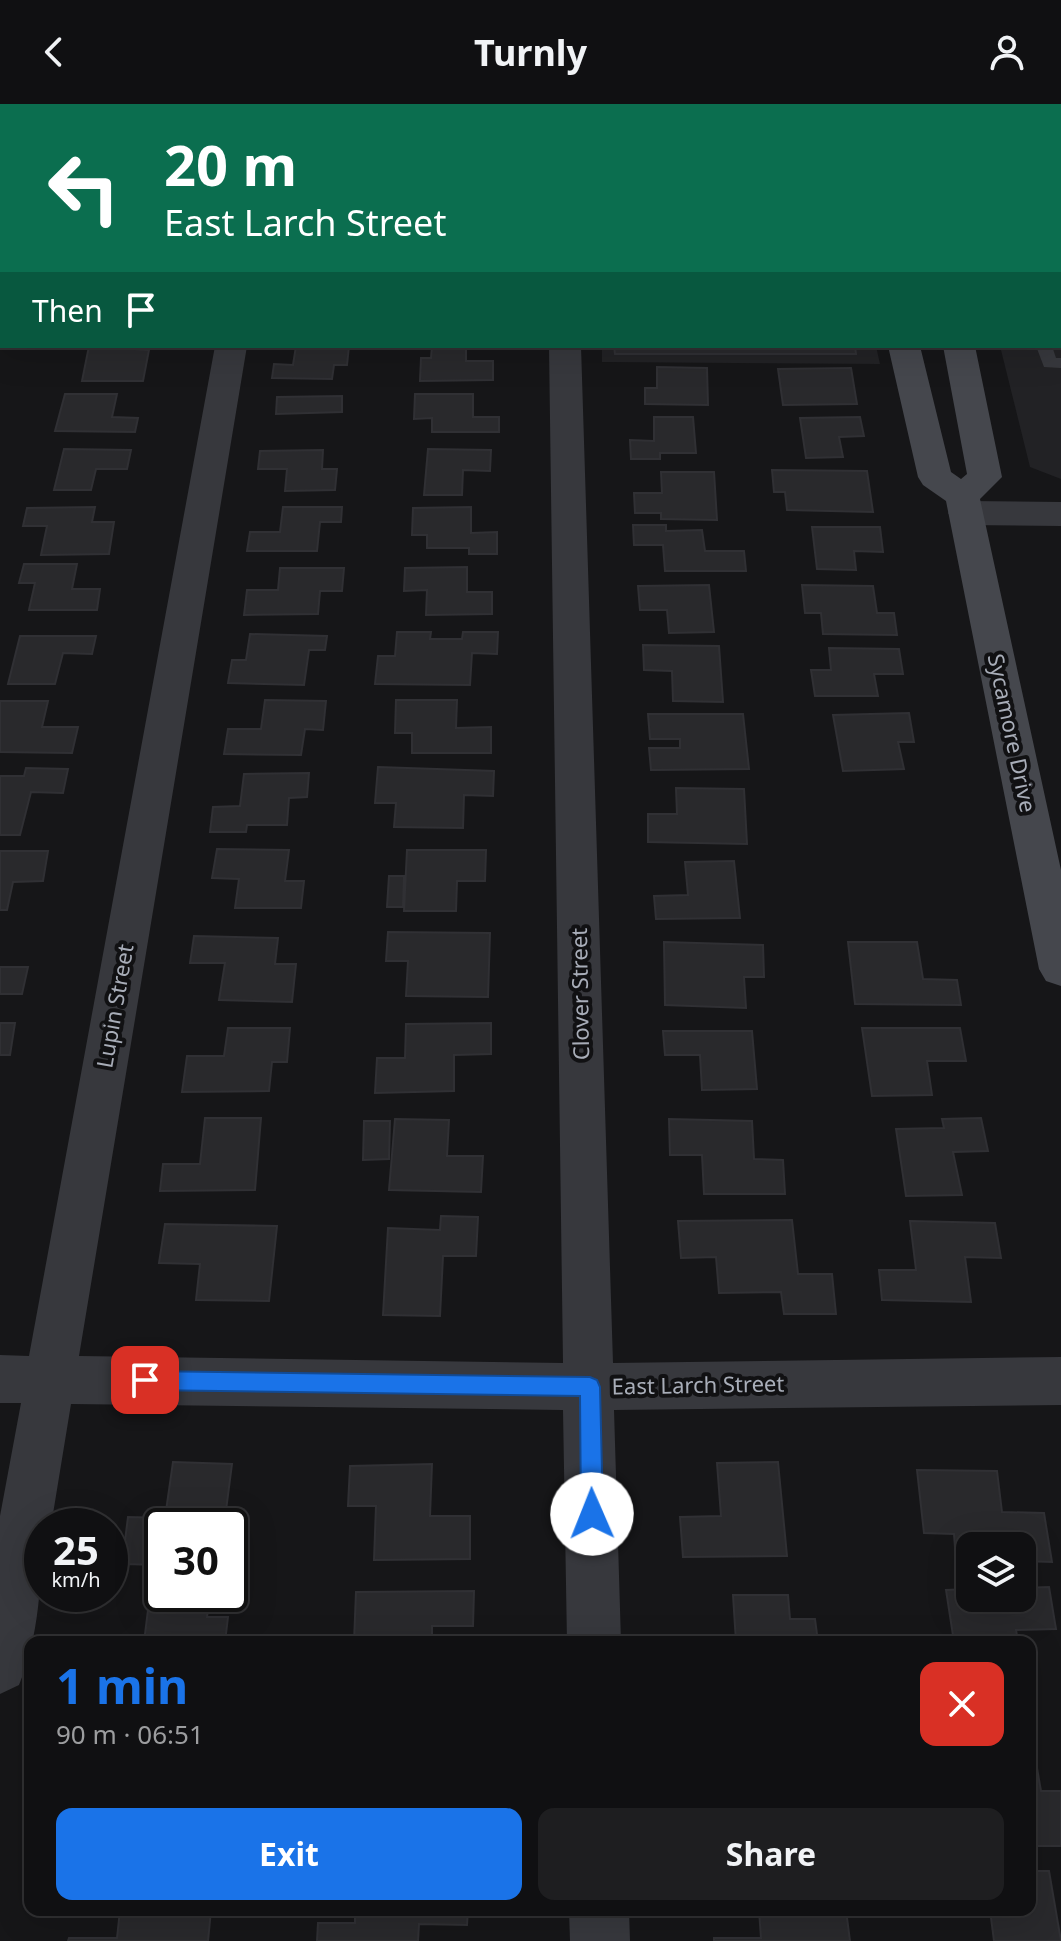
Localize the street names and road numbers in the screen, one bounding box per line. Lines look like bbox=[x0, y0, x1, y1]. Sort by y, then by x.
street label: Sycamore Drive bbox=[982, 651, 1044, 815]
street label: Clover Street bbox=[563, 928, 595, 1060]
street label: Lupin Street bbox=[88, 942, 140, 1070]
street label: East Larch Street bbox=[611, 1367, 785, 1401]

